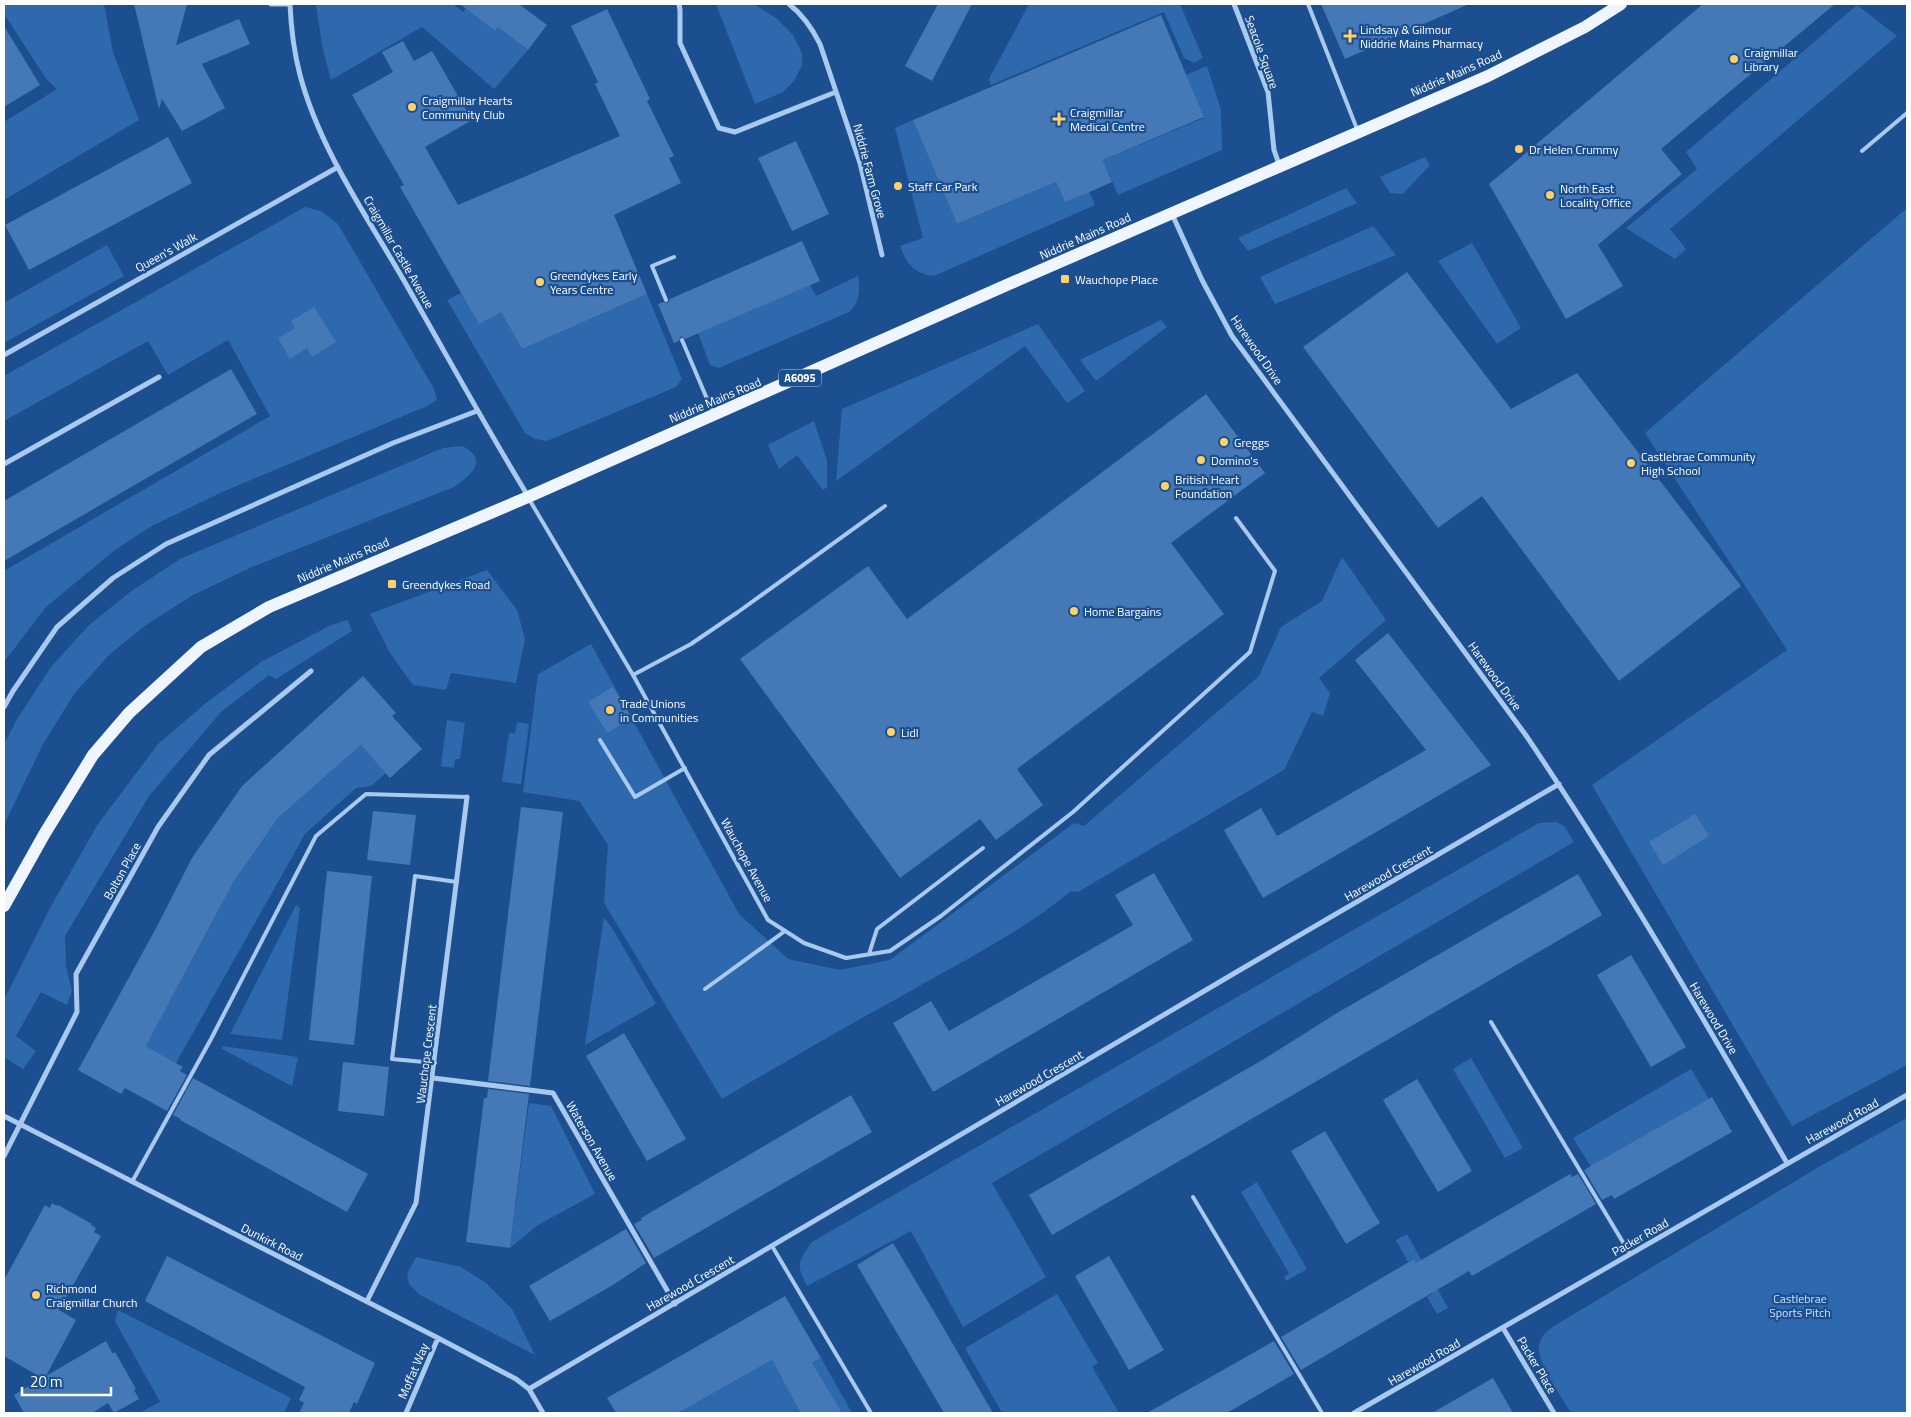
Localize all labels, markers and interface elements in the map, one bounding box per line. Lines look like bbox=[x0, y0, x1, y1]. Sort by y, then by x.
street label: Seacole Square bbox=[1240, 13, 1284, 91]
place label: Lindsay & Gilmour Niddrie Mains Pharmacy bbox=[1360, 20, 1483, 53]
marker: Lindsay & Gilmour Niddrie Mains Pharmacy bbox=[1344, 30, 1356, 42]
place label: Craigmillar Library bbox=[1744, 43, 1798, 76]
street label: Niddrie Mains Road bbox=[1407, 44, 1505, 102]
marker: Craigmillar Library bbox=[1728, 53, 1740, 65]
place label: Craigmillar Hearts Community Club bbox=[422, 91, 513, 124]
marker: Craigmillar Hearts Community Club bbox=[406, 101, 418, 113]
place label: Craigmillar Medical Centre bbox=[1070, 103, 1145, 136]
marker: Craigmillar Medical Centre bbox=[1052, 112, 1066, 126]
street label: Niddrie Farm Grove bbox=[848, 122, 892, 220]
place label: Dr Helen Crummy bbox=[1529, 140, 1619, 159]
marker: Dr Helen Crummy bbox=[1513, 143, 1525, 155]
place label: Staff Car Park bbox=[908, 177, 978, 196]
place label: North East Locality Office bbox=[1560, 179, 1631, 212]
marker: Staff Car Park bbox=[892, 180, 904, 192]
marker: North East Locality Office bbox=[1544, 189, 1556, 201]
street label: Craigmillar Castle Avenue bbox=[359, 192, 439, 312]
street label: Niddrie Mains Road bbox=[1036, 207, 1134, 265]
street label: Queen's Walk bbox=[132, 227, 201, 277]
place label: Greendykes Early Years Centre bbox=[550, 266, 638, 299]
place label: Wauchope Place bbox=[1075, 270, 1158, 289]
marker: Wauchope Place bbox=[1059, 273, 1071, 285]
marker: Greendykes Early Years Centre bbox=[534, 276, 546, 288]
street label: Harewood Drive bbox=[1226, 311, 1288, 389]
road number: A6095 bbox=[779, 369, 821, 386]
street label: Niddrie Mains Road bbox=[666, 372, 764, 428]
place label: Greggs bbox=[1234, 433, 1270, 452]
marker: Greggs bbox=[1218, 436, 1230, 448]
place label: Castlebrae Community High School bbox=[1641, 447, 1756, 480]
place label: Domino's bbox=[1211, 451, 1259, 470]
marker: Domino's bbox=[1195, 454, 1207, 466]
marker: Castlebrae Community High School bbox=[1625, 457, 1637, 469]
place label: British Heart Foundation bbox=[1175, 470, 1240, 503]
marker: British Heart Foundation bbox=[1159, 480, 1171, 492]
street label: Niddrie Mains Road bbox=[294, 532, 392, 588]
place label: Greendykes Road bbox=[402, 575, 490, 594]
marker: Greendykes Road bbox=[386, 578, 398, 590]
place label: Home Bargains bbox=[1084, 602, 1162, 621]
marker: Home Bargains bbox=[1068, 605, 1080, 617]
street label: Harewood Drive bbox=[1463, 638, 1527, 714]
place label: Trade Unions in Communities bbox=[620, 694, 699, 727]
marker: Trade Unions in Communities bbox=[604, 704, 616, 716]
place label: Lidl bbox=[901, 723, 919, 742]
marker: Lidl bbox=[885, 726, 897, 738]
street label: Wauchope Avenue bbox=[716, 815, 778, 905]
street label: Bolton Place bbox=[98, 839, 146, 903]
street label: Harewood Crescent bbox=[1340, 840, 1436, 906]
street label: Harewood Drive bbox=[1685, 978, 1743, 1058]
street label: Wauchope Crescent bbox=[410, 1003, 442, 1105]
street label: Harewood Crescent bbox=[991, 1045, 1087, 1111]
street label: Harewood Road bbox=[1802, 1093, 1882, 1149]
street label: Waterson Avenue bbox=[561, 1098, 623, 1184]
street label: Packer Road bbox=[1608, 1213, 1672, 1261]
street label: Dunkirk Road bbox=[238, 1218, 306, 1266]
street label: Harewood Crescent bbox=[642, 1250, 738, 1316]
place label: Richmond Craigmillar Church bbox=[46, 1279, 138, 1312]
marker: Richmond Craigmillar Church bbox=[30, 1289, 42, 1301]
park label: Castlebrae Sports Pitch bbox=[1769, 1289, 1831, 1322]
street label: Packer Place bbox=[1512, 1333, 1562, 1397]
street label: Harewood Road bbox=[1384, 1334, 1464, 1390]
street label: Moffat Way bbox=[393, 1340, 433, 1402]
scale bar bbox=[22, 1364, 111, 1396]
text: 20 m bbox=[30, 1370, 63, 1393]

